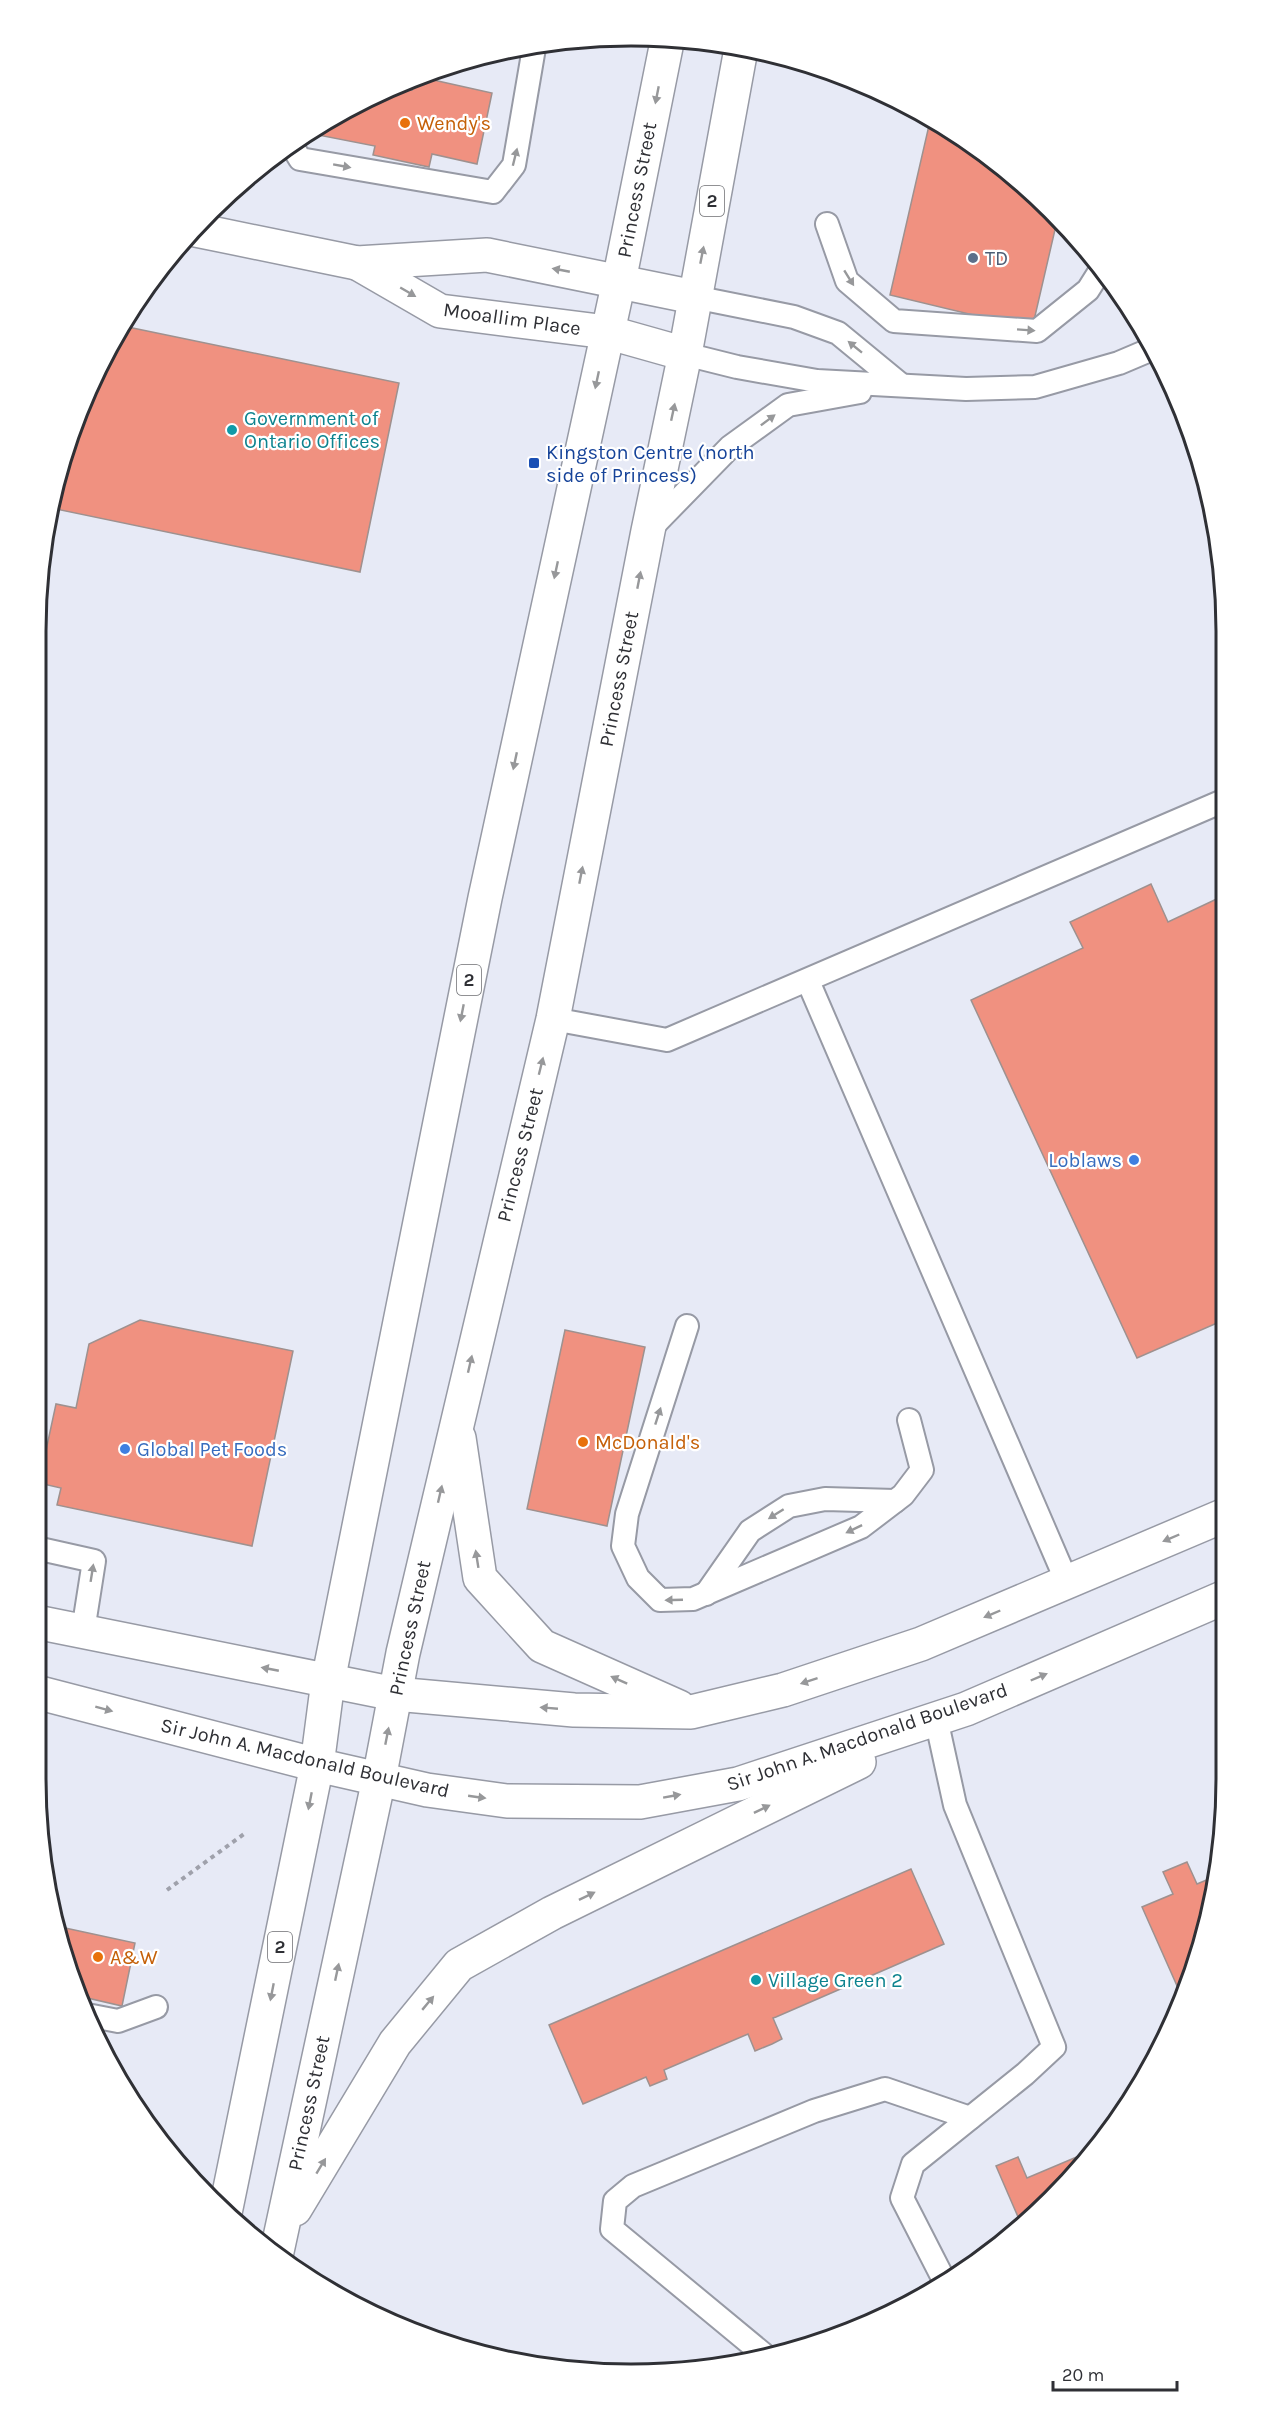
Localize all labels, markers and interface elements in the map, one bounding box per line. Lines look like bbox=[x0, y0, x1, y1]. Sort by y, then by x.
one-way arrow bbox=[652, 85, 661, 104]
place label: Wendy's bbox=[417, 112, 491, 135]
marker: Wendy's bbox=[398, 116, 412, 130]
street label: Princess Street bbox=[613, 120, 662, 260]
one-way arrow bbox=[510, 148, 520, 166]
one-way arrow bbox=[333, 162, 352, 171]
road number: 2 bbox=[700, 186, 724, 216]
one-way arrow bbox=[698, 246, 707, 265]
place label: TD bbox=[985, 247, 1008, 270]
marker: TD bbox=[966, 251, 980, 265]
one-way arrow bbox=[552, 265, 571, 274]
one-way arrow bbox=[843, 270, 854, 287]
one-way arrow bbox=[400, 287, 416, 298]
street label: Mooallim Place bbox=[442, 298, 582, 340]
one-way arrow bbox=[1016, 326, 1035, 335]
one-way arrow bbox=[848, 341, 863, 354]
one-way arrow bbox=[592, 370, 601, 389]
one-way arrow bbox=[668, 403, 678, 422]
place label: Government of Ontario Offices bbox=[244, 407, 380, 453]
one-way arrow bbox=[760, 415, 775, 427]
marker: Government of Ontario Offices bbox=[225, 423, 239, 437]
place label: Kingston Centre (north side of Princess) bbox=[546, 441, 755, 487]
marker: Kingston Centre (north side of Princess) bbox=[527, 456, 541, 470]
one-way arrow bbox=[550, 561, 560, 579]
one-way arrow bbox=[635, 571, 644, 590]
street label: Princess Street bbox=[595, 609, 644, 749]
one-way arrow bbox=[509, 751, 519, 770]
one-way arrow bbox=[577, 865, 586, 884]
road number: 2 bbox=[457, 965, 481, 995]
one-way arrow bbox=[457, 1004, 466, 1023]
one-way arrow bbox=[537, 1057, 547, 1075]
street label: Princess Street bbox=[492, 1085, 548, 1225]
place label: Loblaws bbox=[1048, 1149, 1122, 1172]
marker: Loblaws bbox=[1127, 1153, 1141, 1167]
one-way arrow bbox=[465, 1355, 475, 1374]
one-way arrow bbox=[654, 1407, 663, 1425]
place label: McDonald's bbox=[595, 1431, 700, 1454]
marker: McDonald's bbox=[576, 1435, 590, 1449]
place label: Global Pet Foods bbox=[137, 1438, 287, 1461]
marker: Global Pet Foods bbox=[118, 1442, 132, 1456]
one-way arrow bbox=[435, 1484, 445, 1503]
one-way arrow bbox=[768, 1509, 784, 1520]
one-way arrow bbox=[846, 1525, 863, 1534]
one-way arrow bbox=[1162, 1533, 1180, 1543]
one-way arrow bbox=[473, 1550, 482, 1569]
street label: Princess Street bbox=[384, 1558, 436, 1698]
one-way arrow bbox=[88, 1564, 97, 1583]
one-way arrow bbox=[664, 1595, 683, 1605]
one-way arrow bbox=[982, 1609, 1000, 1619]
one-way arrow bbox=[261, 1664, 280, 1673]
one-way arrow bbox=[1030, 1672, 1048, 1681]
one-way arrow bbox=[610, 1676, 627, 1685]
one-way arrow bbox=[800, 1677, 818, 1687]
street label: Sir John A. Macdonald Boulevard bbox=[724, 1678, 1010, 1796]
one-way arrow bbox=[540, 1703, 559, 1713]
one-way arrow bbox=[95, 1705, 113, 1714]
street label: Sir John A. Macdonald Boulevard bbox=[158, 1714, 452, 1802]
one-way arrow bbox=[383, 1727, 392, 1746]
one-way arrow bbox=[305, 1791, 314, 1810]
one-way arrow bbox=[662, 1791, 681, 1800]
one-way arrow bbox=[468, 1792, 487, 1802]
one-way arrow bbox=[754, 1805, 771, 1814]
one-way arrow bbox=[579, 1891, 596, 1900]
road number: 2 bbox=[268, 1932, 292, 1962]
place label: A&W bbox=[110, 1946, 158, 1969]
marker: A&W bbox=[91, 1950, 105, 1964]
one-way arrow bbox=[333, 1962, 342, 1981]
place label: Village Green 2 bbox=[768, 1969, 903, 1992]
marker: Village Green 2 bbox=[749, 1973, 763, 1987]
one-way arrow bbox=[266, 1983, 276, 2001]
one-way arrow bbox=[421, 1995, 434, 2011]
street label: Princess Street bbox=[283, 2033, 335, 2173]
one-way arrow bbox=[316, 2158, 327, 2174]
scale bar bbox=[1053, 2354, 1178, 2392]
text: 20 m bbox=[1062, 2364, 1104, 2386]

